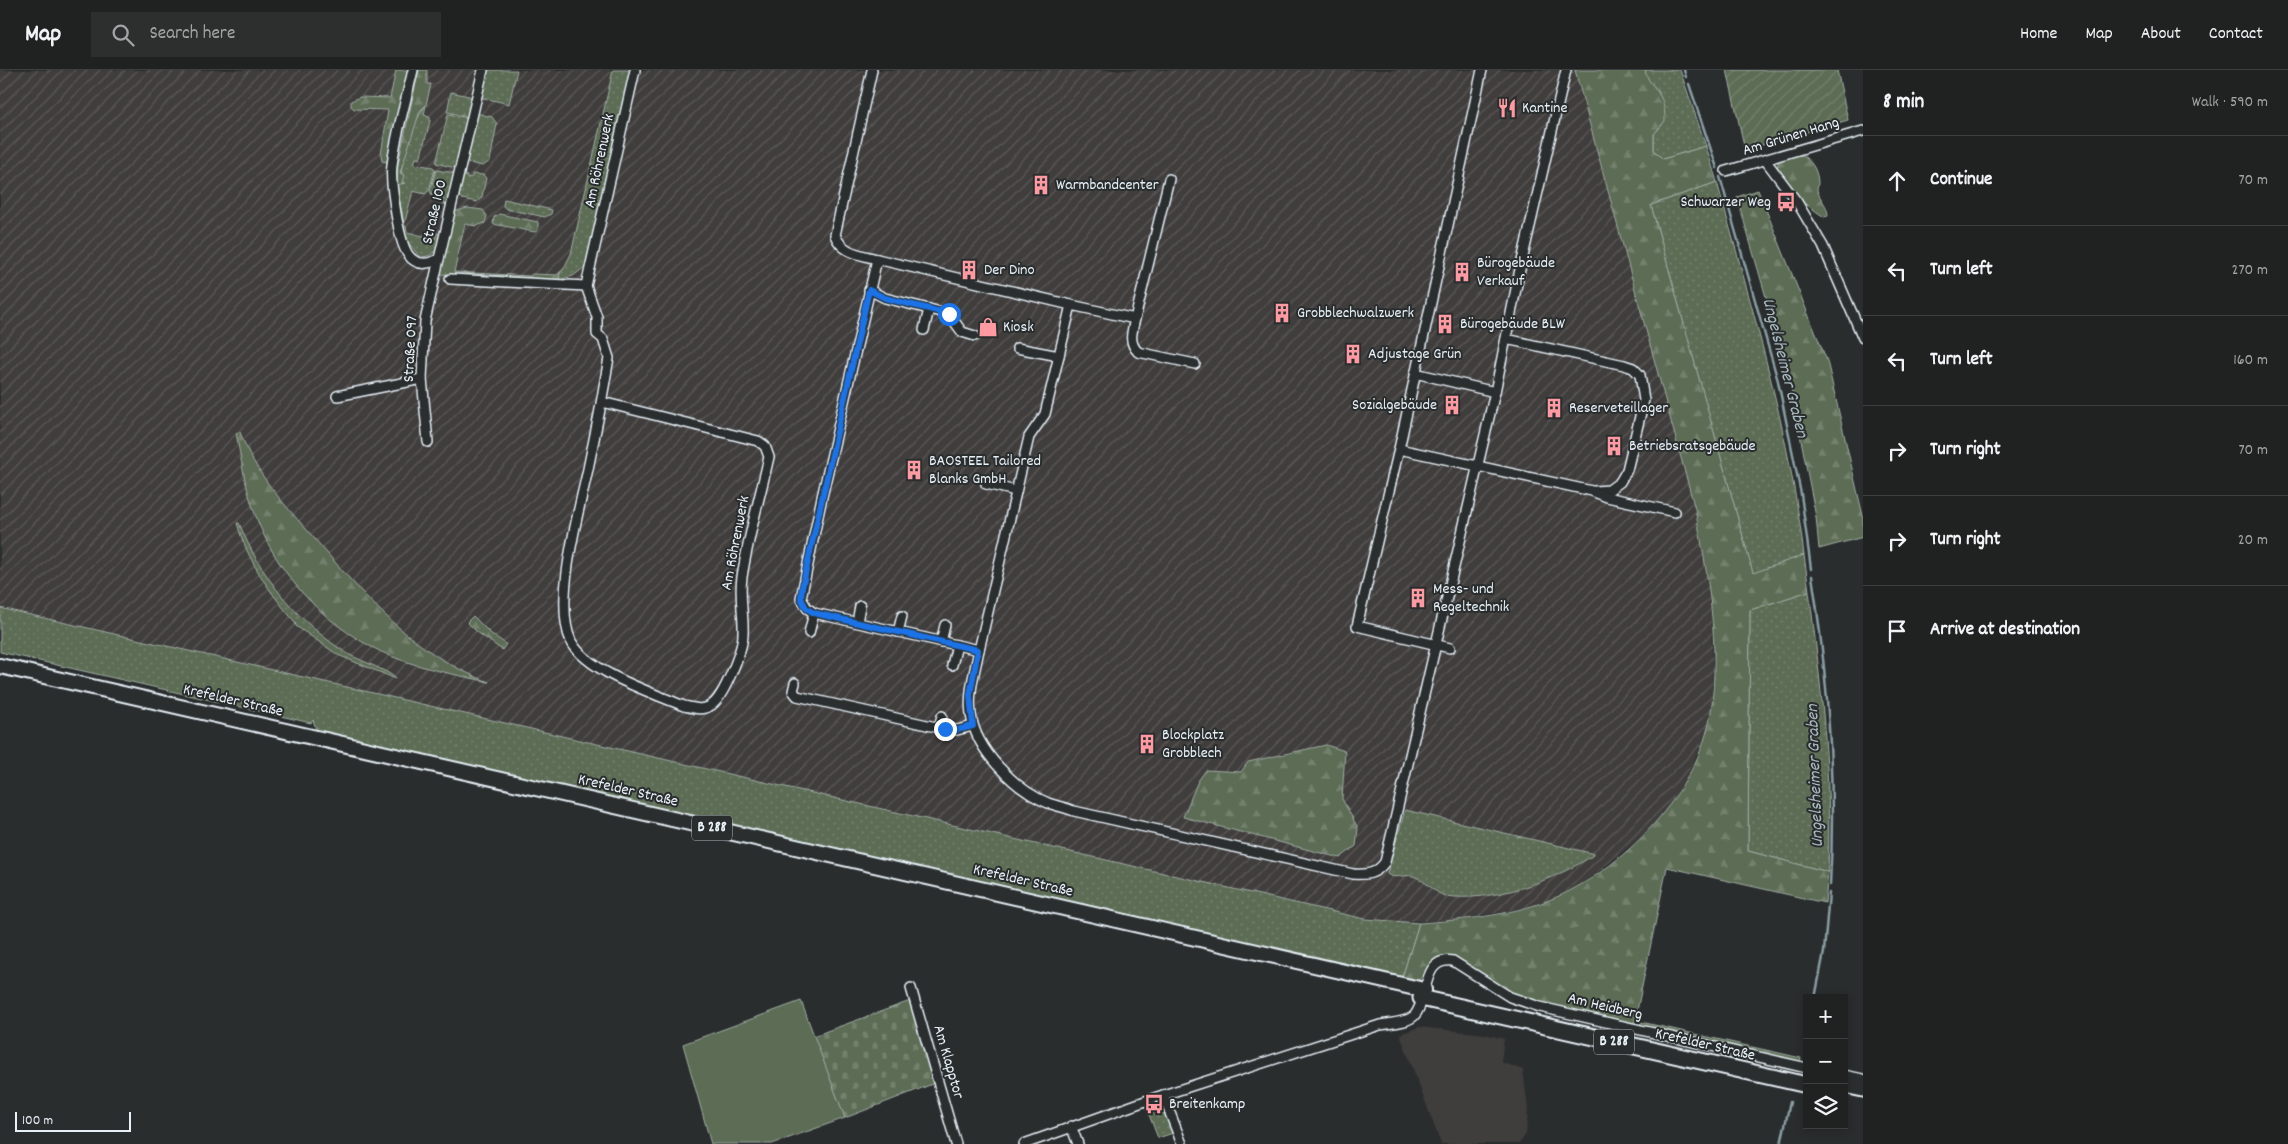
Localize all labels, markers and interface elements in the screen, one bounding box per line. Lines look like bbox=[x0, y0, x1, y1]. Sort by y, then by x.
search box bbox=[91, 12, 441, 57]
text: Map bbox=[25, 18, 61, 52]
icon: search bbox=[109, 21, 137, 49]
text: Search here bbox=[149, 21, 235, 48]
text: Home bbox=[2020, 22, 2057, 47]
text: Map bbox=[2085, 22, 2113, 47]
text: About bbox=[2141, 22, 2181, 47]
text: Contact bbox=[2209, 22, 2263, 47]
text: 8 min bbox=[1883, 88, 1924, 118]
text: Walk · 590 m bbox=[2192, 91, 2268, 114]
restaurant icon: Kantine bbox=[1496, 97, 1518, 119]
place label: Kantine bbox=[1522, 97, 1568, 120]
street label: Am Grünen Hang bbox=[1740, 111, 1842, 163]
street label: Am Röhrenwerk bbox=[579, 112, 621, 210]
icon: ahead bbox=[1883, 167, 1911, 195]
text: Continue bbox=[1930, 167, 1992, 194]
text: 70 m bbox=[2238, 169, 2268, 192]
building icon: Warmbandcenter bbox=[1030, 174, 1052, 196]
place label: Warmbandcenter bbox=[1056, 174, 1159, 197]
street label: Straße 100 bbox=[416, 177, 454, 247]
place label: Schwarzer Weg bbox=[1680, 191, 1771, 214]
bus stop icon: Schwarzer Weg bbox=[1775, 191, 1797, 213]
place label: Bürogebäude Verkauf bbox=[1477, 252, 1555, 293]
icon: left bbox=[1883, 257, 1911, 285]
text: Turn left bbox=[1930, 257, 1993, 284]
building icon: Der Dino bbox=[958, 259, 980, 281]
place label: Der Dino bbox=[984, 259, 1035, 282]
text: 270 m bbox=[2232, 259, 2268, 282]
building icon: Bürogebäude Verkauf bbox=[1451, 261, 1473, 283]
water label: Ungelsheimer Graben bbox=[1755, 295, 1814, 441]
building icon: Grobblechwalzwerk bbox=[1271, 302, 1293, 324]
place label: Grobblechwalzwerk bbox=[1297, 302, 1414, 325]
route start bbox=[938, 303, 961, 326]
building icon: Bürogebäude BLW bbox=[1434, 313, 1456, 335]
place label: Bürogebäude BLW bbox=[1460, 313, 1566, 336]
street label: Straße 097 bbox=[398, 315, 424, 383]
shop icon: Kiosk bbox=[977, 316, 999, 338]
place label: Kiosk bbox=[1003, 316, 1034, 339]
building icon: Adjustage Grün bbox=[1342, 343, 1364, 365]
place label: Adjustage Grün bbox=[1368, 343, 1462, 366]
icon: left bbox=[1883, 347, 1911, 375]
text: Turn left bbox=[1930, 347, 1993, 374]
text: 160 m bbox=[2233, 349, 2268, 372]
place label: Sozialgebäude bbox=[1352, 394, 1437, 417]
building icon: Sozialgebäude bbox=[1441, 394, 1463, 416]
building icon: Reserveteillager bbox=[1543, 397, 1565, 419]
place label: Reserveteillager bbox=[1569, 397, 1668, 420]
building icon: Betriebsratsgebäude bbox=[1603, 435, 1625, 457]
place label: Betriebsratsgebäude bbox=[1629, 435, 1756, 458]
icon: right bbox=[1883, 437, 1911, 465]
text: Turn right bbox=[1930, 437, 2001, 464]
text: 70 m bbox=[2238, 439, 2268, 462]
place label: BAOSTEEL Tailored Blanks GmbH bbox=[929, 450, 1041, 491]
building icon: BAOSTEEL Tailored Blanks GmbH bbox=[903, 459, 925, 481]
street label: Am Röhrenwerk bbox=[716, 494, 756, 592]
icon: right bbox=[1883, 527, 1911, 555]
text: Turn right bbox=[1930, 527, 2001, 554]
text: 20 m bbox=[2238, 529, 2268, 552]
place label: Mess- und Regeltechnik bbox=[1433, 578, 1509, 619]
building icon: Mess- und Regeltechnik bbox=[1407, 587, 1429, 609]
icon: arrive bbox=[1883, 617, 1911, 645]
text: Arrive at destination bbox=[1930, 617, 2080, 644]
street label: Krefelder Straße bbox=[181, 678, 285, 724]
water label: Ungelsheimer Graben bbox=[1801, 703, 1831, 848]
route end bbox=[934, 718, 957, 741]
place label: Blockplatz Grobblech bbox=[1162, 724, 1224, 765]
building icon: Blockplatz Grobblech bbox=[1136, 733, 1158, 755]
street label: Krefelder Straße bbox=[576, 768, 680, 814]
road number: B 288 bbox=[692, 816, 732, 840]
street label: Krefelder Straße bbox=[971, 858, 1075, 904]
street label: Am Heidberg bbox=[1565, 987, 1645, 1027]
map controls bbox=[1803, 994, 1848, 1129]
button: + bbox=[1803, 994, 1848, 1039]
street label: Am Klapptor bbox=[926, 1022, 970, 1102]
street label: Krefelder Straße bbox=[1653, 1022, 1757, 1068]
road number: B 288 bbox=[1594, 1030, 1634, 1054]
button: − bbox=[1803, 1039, 1848, 1084]
button: layers bbox=[1803, 1084, 1848, 1129]
bus stop icon: Breitenkamp bbox=[1143, 1093, 1165, 1115]
place label: Breitenkamp bbox=[1169, 1093, 1245, 1116]
scale bar bbox=[15, 1109, 131, 1132]
text: 100 m bbox=[22, 1111, 53, 1131]

